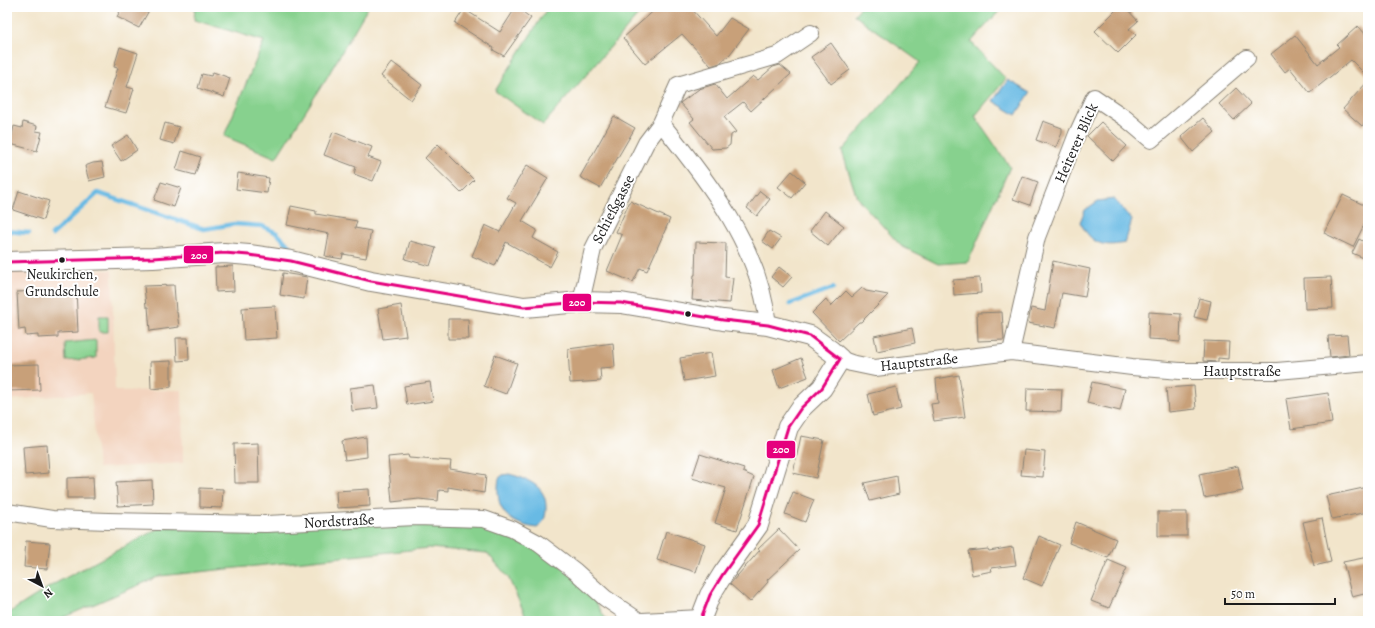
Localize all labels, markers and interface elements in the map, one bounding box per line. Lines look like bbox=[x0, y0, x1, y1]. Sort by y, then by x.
street label: Heiterer Blick bbox=[1050, 99, 1103, 186]
street label: Schießgasse bbox=[587, 171, 639, 247]
line badge: 200 bbox=[183, 245, 214, 264]
text: 200 bbox=[191, 248, 208, 263]
marker: Neukirchen, Grundschule bbox=[57, 255, 67, 265]
place label: Neukirchen, Grundschule bbox=[25, 265, 99, 301]
line badge: 200 bbox=[562, 293, 592, 312]
text: 200 bbox=[569, 295, 586, 310]
unlabelled marker bbox=[683, 309, 693, 319]
street label: Hauptstraße bbox=[879, 348, 959, 376]
street label: Hauptstraße bbox=[1203, 361, 1281, 381]
line badge: 200 bbox=[766, 440, 796, 459]
text: 200 bbox=[773, 442, 790, 457]
street label: Nordstraße bbox=[303, 509, 375, 533]
north arrow bbox=[22, 566, 62, 606]
scale bar bbox=[1225, 580, 1335, 606]
text: N bbox=[40, 585, 56, 601]
text: 50 m bbox=[1231, 586, 1255, 602]

